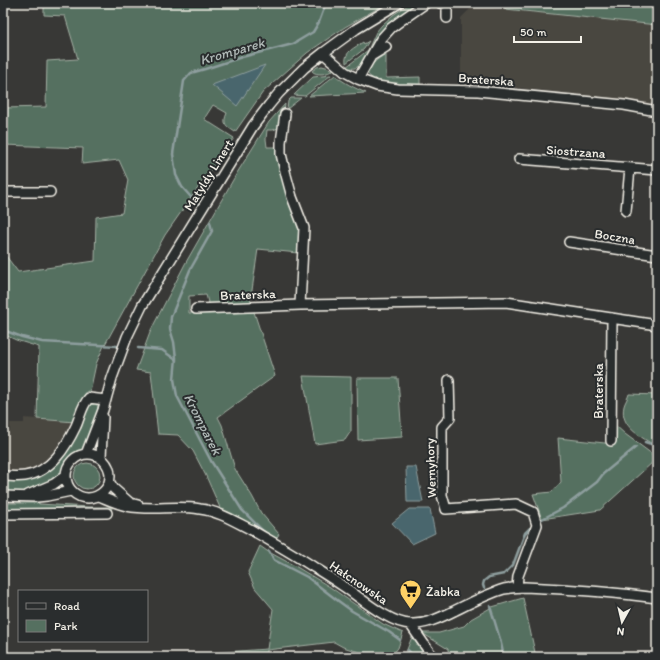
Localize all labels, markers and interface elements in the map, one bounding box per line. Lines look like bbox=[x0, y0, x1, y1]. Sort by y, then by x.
scale bar bbox=[514, 18, 581, 44]
text: 50 m bbox=[520, 25, 546, 39]
water label: Kromparek bbox=[198, 34, 267, 69]
street label: Braterska bbox=[458, 70, 515, 89]
street label: Matyldy Linert bbox=[181, 137, 236, 214]
street label: Siostrzana bbox=[546, 142, 606, 161]
street label: Boczna bbox=[594, 226, 637, 247]
street label: Braterska bbox=[220, 286, 276, 303]
street label: Braterska bbox=[591, 363, 606, 419]
water label: Kromparek bbox=[180, 391, 226, 458]
street label: Wernyhory bbox=[422, 438, 439, 498]
street label: Hałcnowska bbox=[327, 557, 391, 608]
supermarket icon: Żabka bbox=[397, 578, 423, 611]
place label: Żabka bbox=[426, 584, 461, 599]
legend bbox=[18, 590, 148, 642]
text: Road bbox=[54, 599, 80, 613]
north arrow bbox=[602, 602, 642, 642]
text: Park bbox=[54, 619, 78, 633]
text: N bbox=[616, 624, 625, 638]

